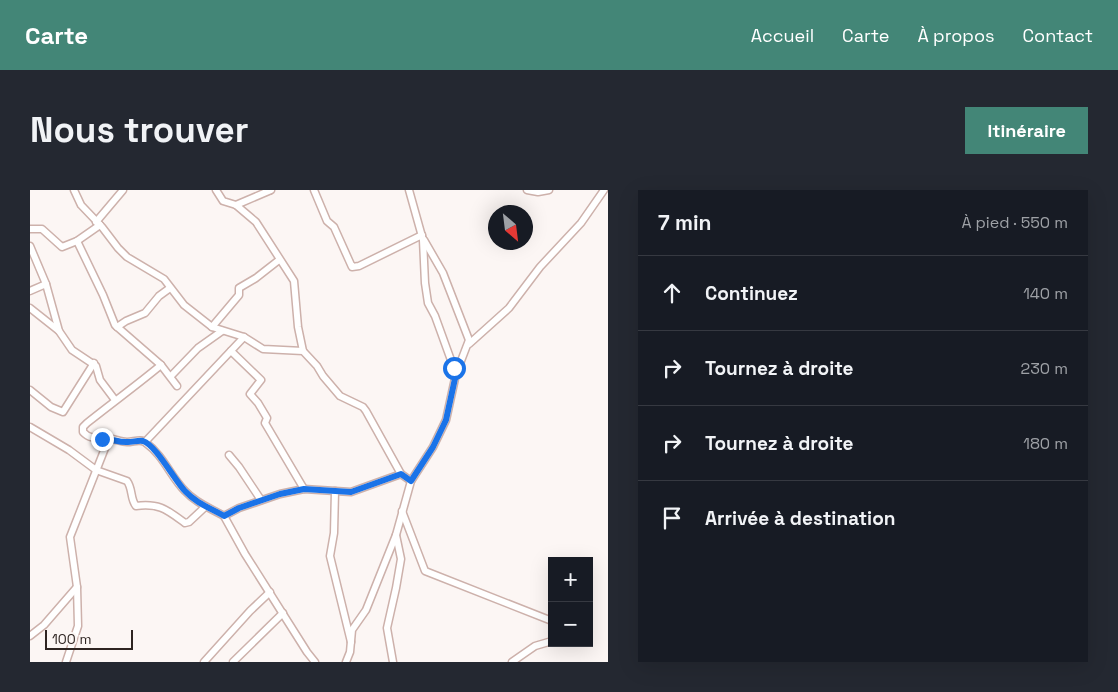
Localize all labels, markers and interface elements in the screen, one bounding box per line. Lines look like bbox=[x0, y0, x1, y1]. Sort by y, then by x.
text: Carte bbox=[25, 20, 88, 51]
text: Accueil bbox=[751, 24, 814, 47]
text: Carte bbox=[842, 24, 889, 47]
text: À propos bbox=[917, 24, 995, 47]
text: Contact bbox=[1023, 24, 1093, 47]
button: Itinéraire bbox=[965, 107, 1088, 154]
text: Nous trouver bbox=[30, 108, 249, 152]
north arrow bbox=[488, 205, 533, 250]
text: 7 min bbox=[658, 209, 711, 236]
text: À pied · 550 m bbox=[962, 212, 1068, 233]
icon: ahead bbox=[658, 279, 686, 307]
text: Continuez bbox=[705, 281, 798, 306]
text: 140 m bbox=[1023, 283, 1068, 304]
icon: right bbox=[658, 354, 686, 382]
text: Tournez à droite bbox=[705, 356, 854, 381]
route start bbox=[443, 357, 466, 380]
text: 230 m bbox=[1021, 358, 1068, 379]
route end bbox=[91, 428, 114, 451]
icon: right bbox=[658, 429, 686, 457]
text: Tournez à droite bbox=[705, 431, 854, 456]
text: 180 m bbox=[1023, 433, 1068, 454]
icon: arrive bbox=[658, 504, 686, 532]
text: Arrivée à destination bbox=[705, 506, 895, 531]
map controls bbox=[548, 557, 593, 647]
button: + bbox=[548, 557, 593, 602]
button: − bbox=[548, 602, 593, 647]
scale bar bbox=[45, 627, 132, 650]
text: 100 m bbox=[52, 630, 91, 648]

